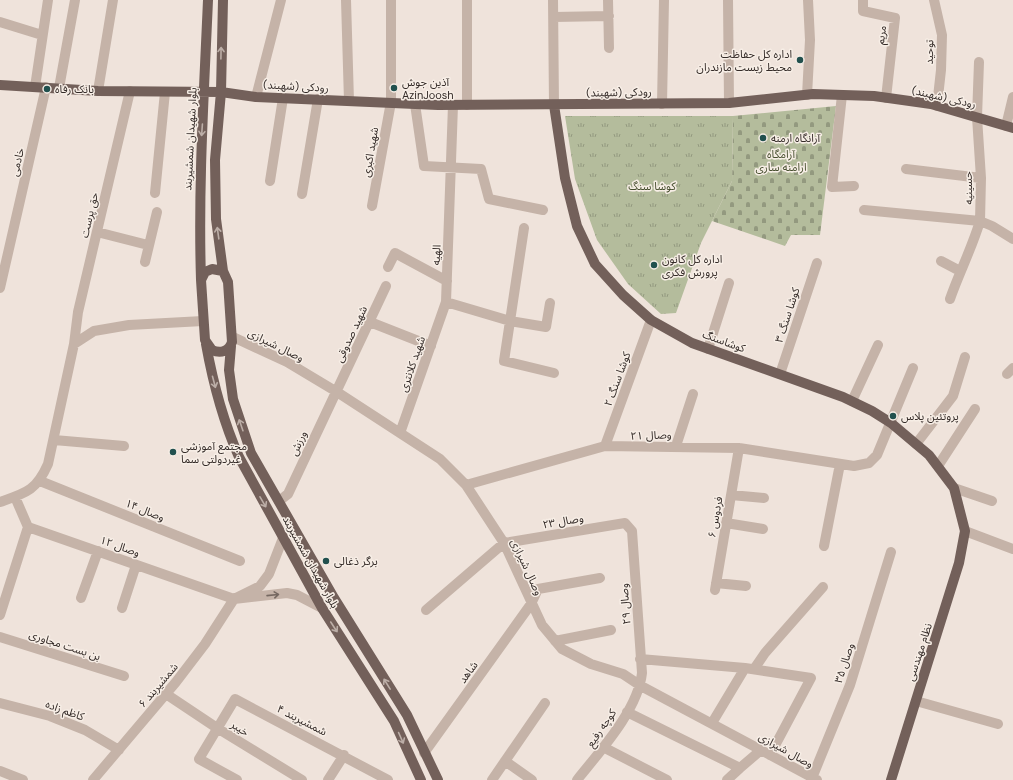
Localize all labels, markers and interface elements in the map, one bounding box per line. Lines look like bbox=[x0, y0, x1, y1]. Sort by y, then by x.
street label: مریم bbox=[873, 24, 891, 46]
street label: توحید bbox=[922, 39, 936, 65]
one-way arrow bbox=[218, 47, 225, 60]
place label: اداره کل حفاظت محیط زیست مازندران bbox=[696, 47, 792, 74]
marker: اداره کل حفاظت محیط زیست مازندران bbox=[795, 55, 805, 65]
place label: آذین جوش AzinJoosh bbox=[402, 75, 454, 102]
street label: رودکی (شهبند) bbox=[263, 77, 329, 95]
place label: بانک رفاه bbox=[55, 82, 94, 96]
marker: آذین جوش AzinJoosh bbox=[389, 83, 399, 93]
street label: رودکی (شهبند) bbox=[910, 83, 978, 111]
marker: بانک رفاه bbox=[42, 84, 52, 94]
street label: رودکی (شهبند) bbox=[586, 84, 652, 100]
street label: بلوار شهیدان شمشیربند bbox=[180, 87, 200, 191]
one-way arrow bbox=[198, 123, 206, 136]
street label: شهید اکبری bbox=[359, 125, 381, 178]
place label: آرانگاه ارمنه bbox=[771, 131, 821, 145]
marker: آرانگاه ارمنه bbox=[758, 133, 768, 143]
street label: خادمی bbox=[7, 146, 27, 178]
park label: آرامگاه ارامنه ساری bbox=[755, 147, 807, 174]
street label: حسینیه bbox=[961, 171, 975, 205]
park label: کوشا سنگ bbox=[628, 179, 676, 193]
street label: حق پرست bbox=[77, 190, 102, 239]
one-way arrow bbox=[214, 227, 222, 240]
street label: الهیه bbox=[428, 244, 444, 266]
place label: اداره کل کانون پرورش فکری bbox=[662, 252, 722, 280]
marker: اداره کل کانون پرورش فکری bbox=[649, 260, 659, 270]
street label: کوشا سنگ ۳ bbox=[772, 285, 803, 344]
street label: شهید صدوقی bbox=[332, 303, 370, 365]
street label: وصال شیرازی bbox=[246, 325, 306, 365]
street label: کوشاسنگ bbox=[701, 327, 748, 355]
street label: شهید کلانتری bbox=[396, 334, 428, 394]
street label: کوشا سنگ ۲ bbox=[601, 349, 633, 408]
one-way arrow bbox=[211, 375, 218, 388]
place label: پروتئین پلاس bbox=[901, 409, 959, 424]
marker: پروتئین پلاس bbox=[888, 411, 898, 421]
one-way arrow bbox=[237, 418, 244, 431]
street label: وصال ۲۱ bbox=[630, 427, 672, 443]
street label: ورزش bbox=[286, 428, 310, 458]
place label: مجتمع آموزشی غیردولتی سما bbox=[181, 439, 247, 466]
marker: مجتمع آموزشی غیردولتی سما bbox=[168, 447, 178, 457]
street label: فردوس ۶ bbox=[704, 495, 726, 539]
street label: وصال ۱۴ bbox=[123, 496, 167, 524]
one-way arrow bbox=[259, 496, 267, 508]
street label: وصال ۲۳ bbox=[541, 511, 585, 531]
street label: بلوار شهیدان شمشیربند bbox=[280, 513, 342, 611]
street label: وصال ۱۲ bbox=[98, 533, 142, 559]
street label: وصال شیرازی bbox=[508, 537, 546, 597]
place label: برگر ذغالی bbox=[334, 554, 378, 568]
marker: برگر ذغالی bbox=[321, 556, 331, 566]
street label: وصال ۲۹ bbox=[617, 583, 633, 625]
one-way arrow bbox=[266, 591, 279, 599]
one-way arrow bbox=[330, 621, 338, 632]
street label: نظام مهندسی bbox=[903, 621, 936, 683]
street label: بن بست مجاوری bbox=[27, 627, 103, 663]
street label: وصال ۳۵ bbox=[831, 641, 857, 685]
street label: شاهد bbox=[455, 658, 481, 686]
street label: شمشیربند ۶ bbox=[135, 659, 181, 710]
one-way arrow bbox=[383, 678, 391, 690]
street label: کاظم زاده bbox=[43, 697, 87, 726]
street label: شمشیربند ۴ bbox=[275, 701, 330, 739]
street label: کوچه رفیع bbox=[583, 706, 620, 750]
street label: خیبر bbox=[227, 717, 252, 739]
street label: وصال شیرازی bbox=[756, 729, 816, 771]
one-way arrow bbox=[398, 731, 406, 743]

